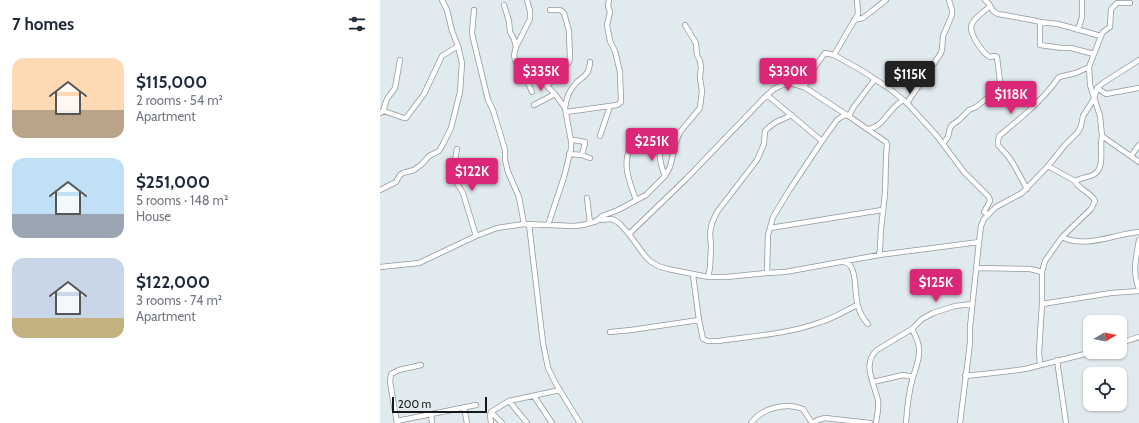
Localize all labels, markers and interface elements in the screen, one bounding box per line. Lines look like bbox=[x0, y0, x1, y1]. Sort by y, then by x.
icon: filters bbox=[346, 13, 368, 35]
text: 7 homes bbox=[12, 14, 74, 34]
pin: $335K bbox=[513, 58, 569, 92]
pin: $330K bbox=[760, 58, 816, 92]
pin: $115K bbox=[882, 61, 938, 95]
text: $335K bbox=[523, 63, 559, 79]
text: $330K bbox=[769, 63, 807, 79]
text: $115K bbox=[894, 66, 926, 82]
text: $115,000 bbox=[136, 72, 207, 92]
icon: home bbox=[44, 74, 92, 122]
pin: $118K bbox=[983, 81, 1039, 115]
text: $118K bbox=[994, 86, 1028, 102]
text: 2 rooms · 54 m² bbox=[136, 92, 223, 108]
text: Apartment bbox=[136, 108, 196, 124]
pin: $251K bbox=[624, 128, 680, 162]
text: $251K bbox=[635, 133, 669, 149]
pin: $122K bbox=[444, 158, 500, 192]
text: $122K bbox=[455, 163, 489, 179]
text: $251,000 bbox=[136, 172, 210, 192]
icon: home bbox=[44, 174, 92, 222]
text: 5 rooms · 148 m² bbox=[136, 192, 228, 208]
text: House bbox=[136, 208, 171, 224]
pin: $125K bbox=[908, 269, 964, 303]
text: $122,000 bbox=[136, 272, 210, 292]
icon: home bbox=[44, 274, 92, 322]
text: $125K bbox=[919, 274, 953, 290]
text: 3 rooms · 74 m² bbox=[136, 292, 222, 308]
text: Apartment bbox=[136, 308, 196, 324]
north arrow bbox=[1083, 315, 1127, 359]
map controls bbox=[1083, 315, 1127, 411]
button: locate bbox=[1083, 367, 1127, 411]
scale bar bbox=[392, 395, 487, 414]
text: 200 m bbox=[398, 397, 431, 411]

